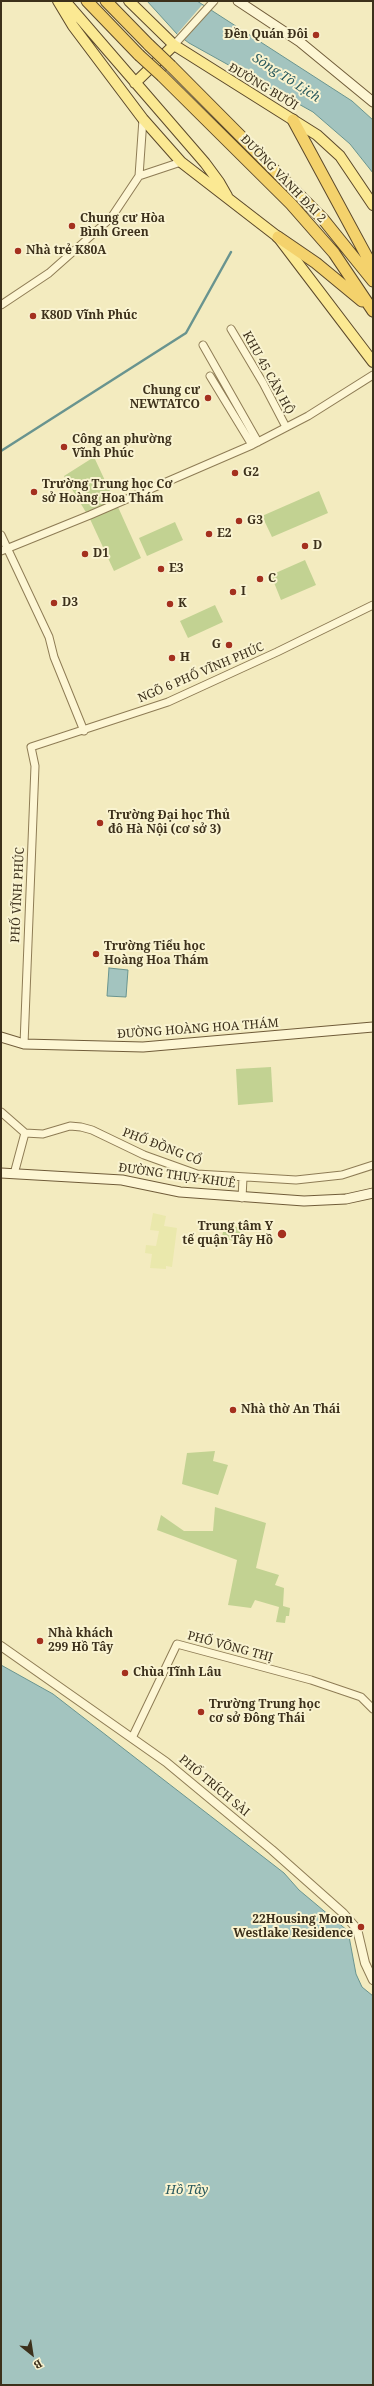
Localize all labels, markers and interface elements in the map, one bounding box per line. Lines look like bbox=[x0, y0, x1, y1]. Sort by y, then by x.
place label: Đền Quán Đôi bbox=[224, 28, 308, 42]
marker: Đền Quán Đôi bbox=[311, 30, 321, 40]
water label: Sông Tô Lịch bbox=[249, 50, 323, 106]
street label: ĐƯỜNG BƯỞI bbox=[226, 61, 300, 113]
street label: ĐƯỜNG VÀNH ĐAI 2 bbox=[237, 132, 329, 226]
place label: Chung cư Hòa Bình Green bbox=[80, 212, 165, 240]
marker: Chung cư Hòa Bình Green bbox=[67, 221, 77, 231]
place label: Nhà trẻ K80A bbox=[26, 244, 106, 258]
marker: Nhà trẻ K80A bbox=[13, 246, 23, 256]
place label: K80D Vĩnh Phúc bbox=[41, 309, 137, 323]
marker: K80D Vĩnh Phúc bbox=[28, 311, 38, 321]
street label: KHU 45 CĂN HỘ bbox=[239, 329, 297, 417]
place label: Chung cư NEWTATCO bbox=[130, 384, 200, 412]
marker: Chung cư NEWTATCO bbox=[203, 393, 213, 403]
place label: Công an phường Vĩnh Phúc bbox=[72, 433, 172, 461]
marker: Công an phường Vĩnh Phúc bbox=[59, 442, 69, 452]
place label: G2 bbox=[243, 466, 259, 480]
marker: G2 bbox=[230, 468, 240, 478]
place label: Trường Trung học Cơ sở Hoàng Hoa Thám bbox=[42, 478, 172, 506]
marker: Trường Trung học Cơ sở Hoàng Hoa Thám bbox=[29, 487, 39, 497]
place label: G3 bbox=[247, 514, 263, 528]
marker: G3 bbox=[234, 516, 244, 526]
place label: E2 bbox=[217, 527, 232, 541]
marker: E2 bbox=[204, 529, 214, 539]
place label: D bbox=[313, 539, 322, 553]
marker: D bbox=[300, 541, 310, 551]
place label: D1 bbox=[93, 547, 109, 561]
marker: D1 bbox=[80, 549, 90, 559]
place label: E3 bbox=[169, 562, 184, 576]
marker: E3 bbox=[156, 564, 166, 574]
place label: C bbox=[268, 572, 276, 586]
marker: C bbox=[255, 574, 265, 584]
place label: I bbox=[241, 585, 246, 599]
marker: I bbox=[228, 587, 238, 597]
place label: D3 bbox=[62, 596, 78, 610]
place label: K bbox=[178, 597, 187, 611]
marker: D3 bbox=[49, 598, 59, 608]
marker: K bbox=[165, 599, 175, 609]
place label: G bbox=[212, 638, 221, 652]
street label: NGÕ 6 PHỐ VĨNH PHÚC bbox=[136, 640, 266, 706]
marker: G bbox=[224, 640, 234, 650]
place label: H bbox=[180, 651, 190, 665]
marker: H bbox=[167, 653, 177, 663]
place label: Trường Đại học Thủ đô Hà Nội (cơ sở 3) bbox=[108, 809, 230, 837]
marker: Trường Đại học Thủ đô Hà Nội (cơ sở 3) bbox=[95, 818, 105, 828]
street label: PHỐ VĨNH PHÚC bbox=[8, 847, 28, 943]
place label: Trường Tiểu học Hoàng Hoa Thám bbox=[104, 940, 209, 968]
marker: Trường Tiểu học Hoàng Hoa Thám bbox=[91, 949, 101, 959]
street label: ĐƯỜNG HOÀNG HOA THÁM bbox=[117, 1016, 279, 1042]
street label: PHỐ ĐỒNG CỔ bbox=[120, 1125, 204, 1169]
street label: ĐƯỜNG THỤY KHUÊ bbox=[118, 1161, 236, 1191]
place label: Trung tâm Y tế quận Tây Hồ bbox=[182, 1220, 273, 1248]
marker: Trung tâm Y tế quận Tây Hồ bbox=[276, 1228, 288, 1240]
place label: Nhà thờ An Thái bbox=[241, 1403, 340, 1417]
marker: Nhà thờ An Thái bbox=[228, 1405, 238, 1415]
place label: Nhà khách 299 Hồ Tây bbox=[48, 1627, 113, 1655]
street label: PHỐ VÕNG THỊ bbox=[186, 1629, 274, 1665]
marker: Nhà khách 299 Hồ Tây bbox=[35, 1636, 45, 1646]
place label: Chùa Tĩnh Lâu bbox=[133, 1666, 222, 1680]
marker: Chùa Tĩnh Lâu bbox=[120, 1668, 130, 1678]
place label: Trường Trung học cơ sở Đông Thái bbox=[209, 1698, 320, 1726]
marker: Trường Trung học cơ sở Đông Thái bbox=[196, 1707, 206, 1717]
street label: PHỐ TRÍCH SÀI bbox=[176, 1752, 252, 1820]
place label: 22Housing Moon Westlake Residence bbox=[233, 1913, 353, 1941]
marker: 22Housing Moon Westlake Residence bbox=[356, 1922, 366, 1932]
water label: Hồ Tây bbox=[166, 2182, 208, 2198]
north arrow bbox=[12, 2334, 52, 2374]
text: B bbox=[31, 2356, 45, 2373]

